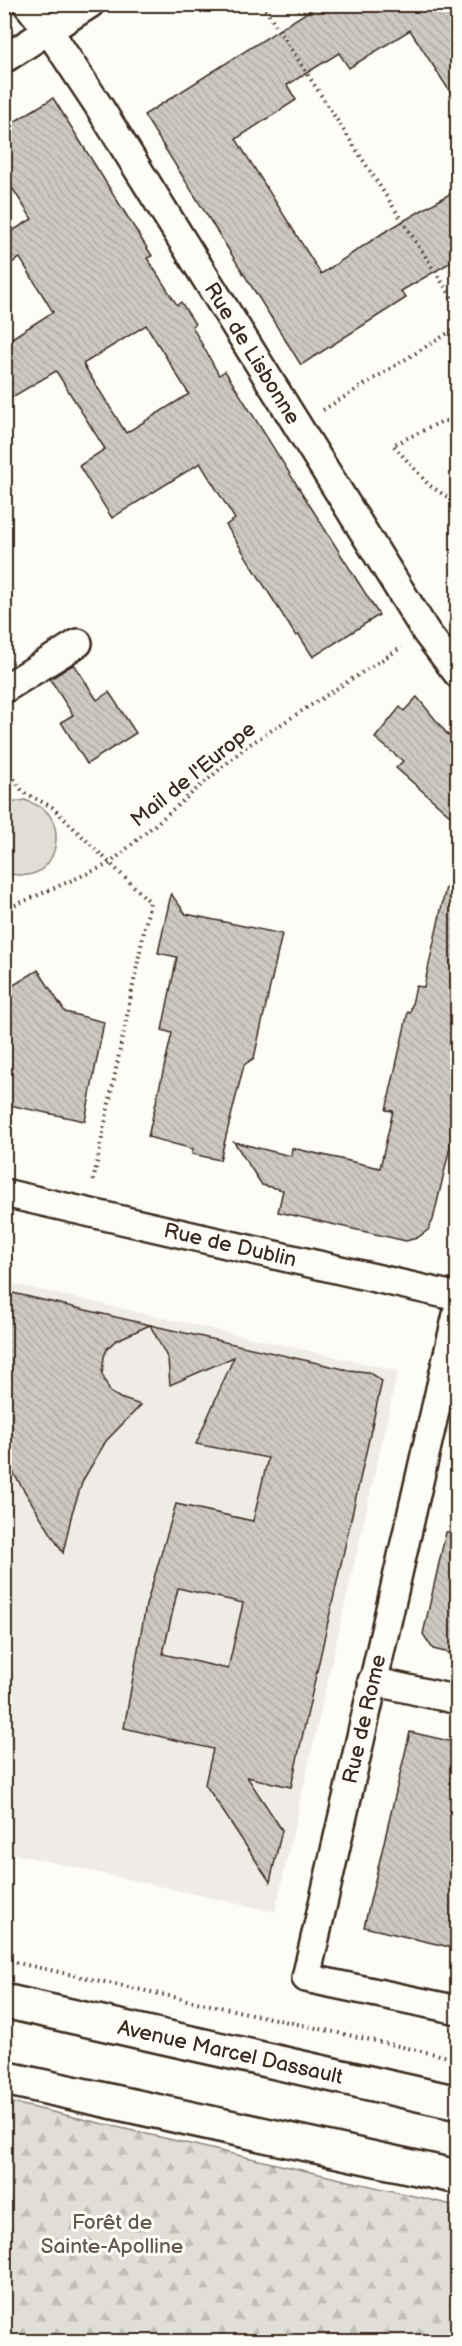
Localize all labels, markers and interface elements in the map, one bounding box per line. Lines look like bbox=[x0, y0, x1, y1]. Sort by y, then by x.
street label: Rue de Lisbonne bbox=[199, 278, 306, 429]
street label: Mail de l'Europe bbox=[126, 716, 261, 832]
street label: Rue de Dublin bbox=[161, 1218, 299, 1273]
street label: Rue de Rome bbox=[338, 1652, 391, 1786]
street label: Avenue Marcel Dassault bbox=[115, 2015, 346, 2090]
park label: Forêt de Sainte-Apolline bbox=[41, 2210, 183, 2259]

